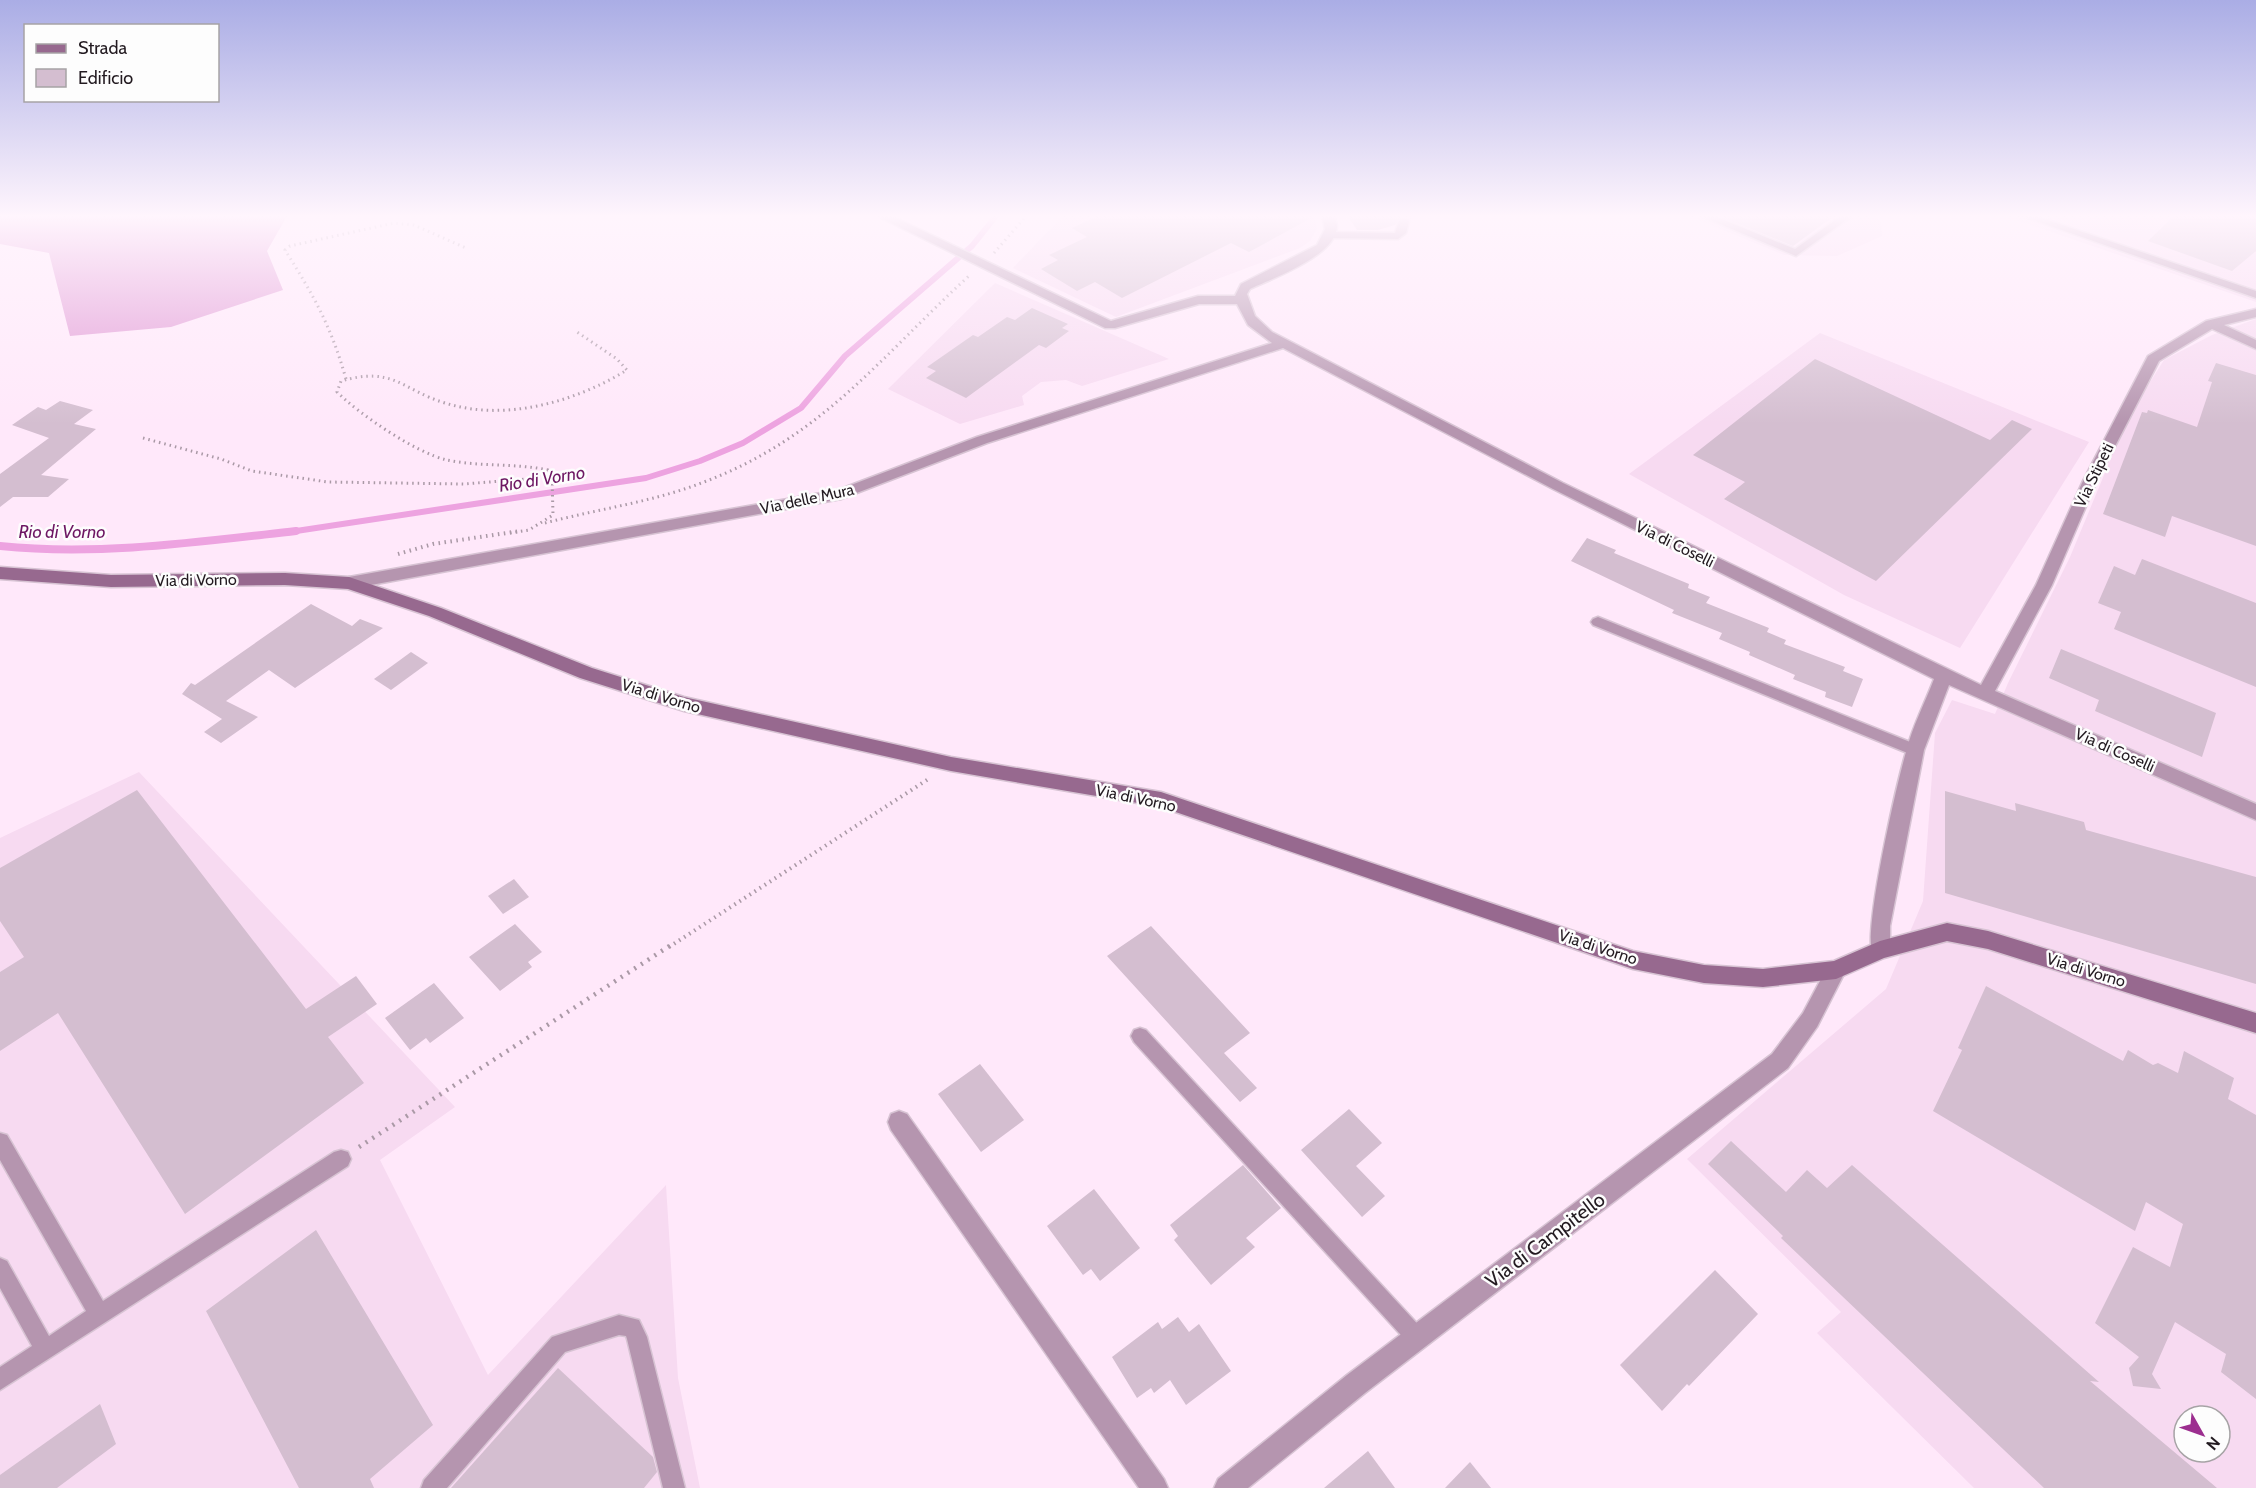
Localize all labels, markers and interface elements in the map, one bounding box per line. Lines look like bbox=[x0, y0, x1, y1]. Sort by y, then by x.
legend bbox=[24, 24, 219, 102]
text: Strada bbox=[78, 37, 128, 59]
text: Edificio bbox=[78, 67, 133, 89]
street label: Via Stipeti bbox=[2070, 440, 2118, 510]
water label: Rio di Vorno bbox=[497, 461, 587, 497]
street label: Via delle Mura bbox=[758, 480, 856, 518]
street label: Via di Coselli bbox=[1633, 517, 1717, 571]
water label: Rio di Vorno bbox=[19, 521, 105, 543]
street label: Via di Vorno bbox=[155, 570, 237, 590]
street label: Via di Vorno bbox=[619, 675, 703, 717]
street label: Via di Coselli bbox=[2072, 724, 2158, 776]
street label: Via di Vorno bbox=[1094, 780, 1178, 816]
street label: Via di Vorno bbox=[1556, 925, 1640, 969]
street label: Via di Vorno bbox=[2044, 949, 2128, 991]
street label: Via di Campitello bbox=[1481, 1187, 1609, 1293]
north arrow bbox=[2172, 1404, 2232, 1464]
text: N bbox=[2202, 1433, 2224, 1454]

